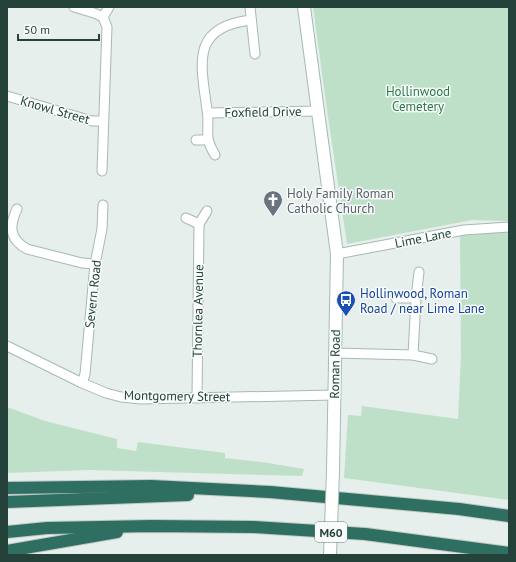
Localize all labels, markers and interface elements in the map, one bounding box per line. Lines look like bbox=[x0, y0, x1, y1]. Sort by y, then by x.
scale bar bbox=[18, 16, 99, 42]
text: 50 m bbox=[24, 22, 50, 37]
park label: Hollinwood Cemetery bbox=[386, 83, 450, 115]
street label: Knowl Street bbox=[18, 92, 92, 128]
street label: Foxfield Drive bbox=[224, 103, 302, 121]
place label: Holy Family Roman Catholic Church bbox=[287, 185, 394, 217]
church icon: Holy Family Roman Catholic Church bbox=[262, 189, 284, 217]
street label: Lime Lane bbox=[393, 224, 453, 252]
street label: Severn Road bbox=[81, 259, 105, 329]
street label: Thornlea Avenue bbox=[189, 264, 207, 358]
place label: Hollinwood, Roman Road / near Lime Lane bbox=[360, 285, 485, 317]
bus stop icon: Hollinwood, Roman Road / near Lime Lane bbox=[335, 289, 357, 317]
street label: Roman Road bbox=[326, 329, 344, 399]
street label: Montgomery Street bbox=[124, 387, 231, 405]
road number: M60 bbox=[315, 522, 347, 542]

